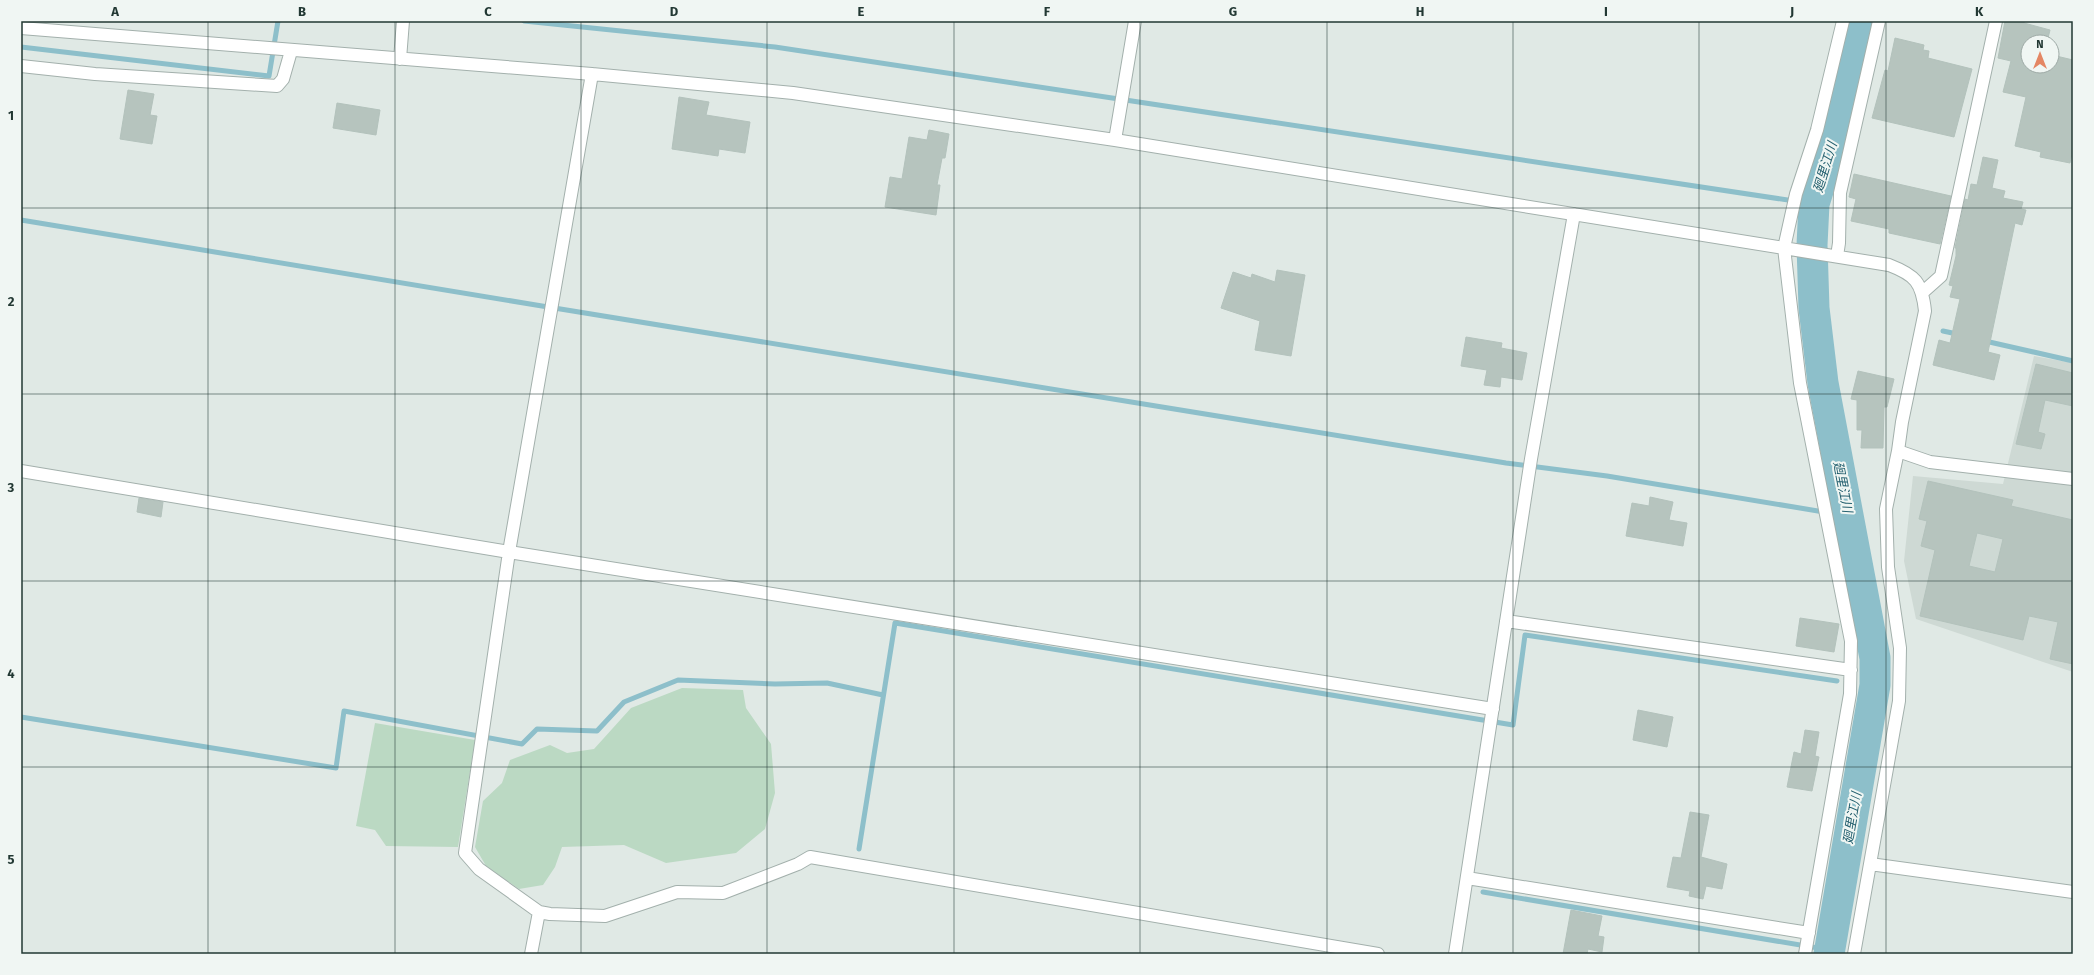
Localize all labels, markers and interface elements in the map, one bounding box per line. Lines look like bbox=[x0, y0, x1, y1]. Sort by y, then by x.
text: A bbox=[110, 4, 119, 19]
text: B bbox=[298, 4, 306, 19]
text: C bbox=[484, 4, 492, 19]
text: D bbox=[670, 4, 679, 19]
text: E bbox=[858, 4, 865, 19]
text: F bbox=[1044, 4, 1051, 19]
text: G bbox=[1229, 4, 1237, 19]
text: H bbox=[1416, 4, 1424, 19]
text: I bbox=[1604, 4, 1608, 19]
text: J bbox=[1789, 4, 1794, 19]
text: K bbox=[1975, 4, 1984, 19]
north arrow bbox=[2020, 34, 2060, 74]
text: N bbox=[2036, 38, 2044, 51]
text: 1 bbox=[8, 108, 14, 123]
water label: 廻里江川 bbox=[1810, 138, 1840, 194]
text: 2 bbox=[8, 294, 15, 309]
water label: 廻里江川 bbox=[1831, 460, 1856, 516]
text: 3 bbox=[7, 480, 15, 495]
text: 4 bbox=[7, 666, 15, 681]
water label: 廻里江川 bbox=[1840, 789, 1864, 845]
text: 5 bbox=[8, 852, 15, 867]

